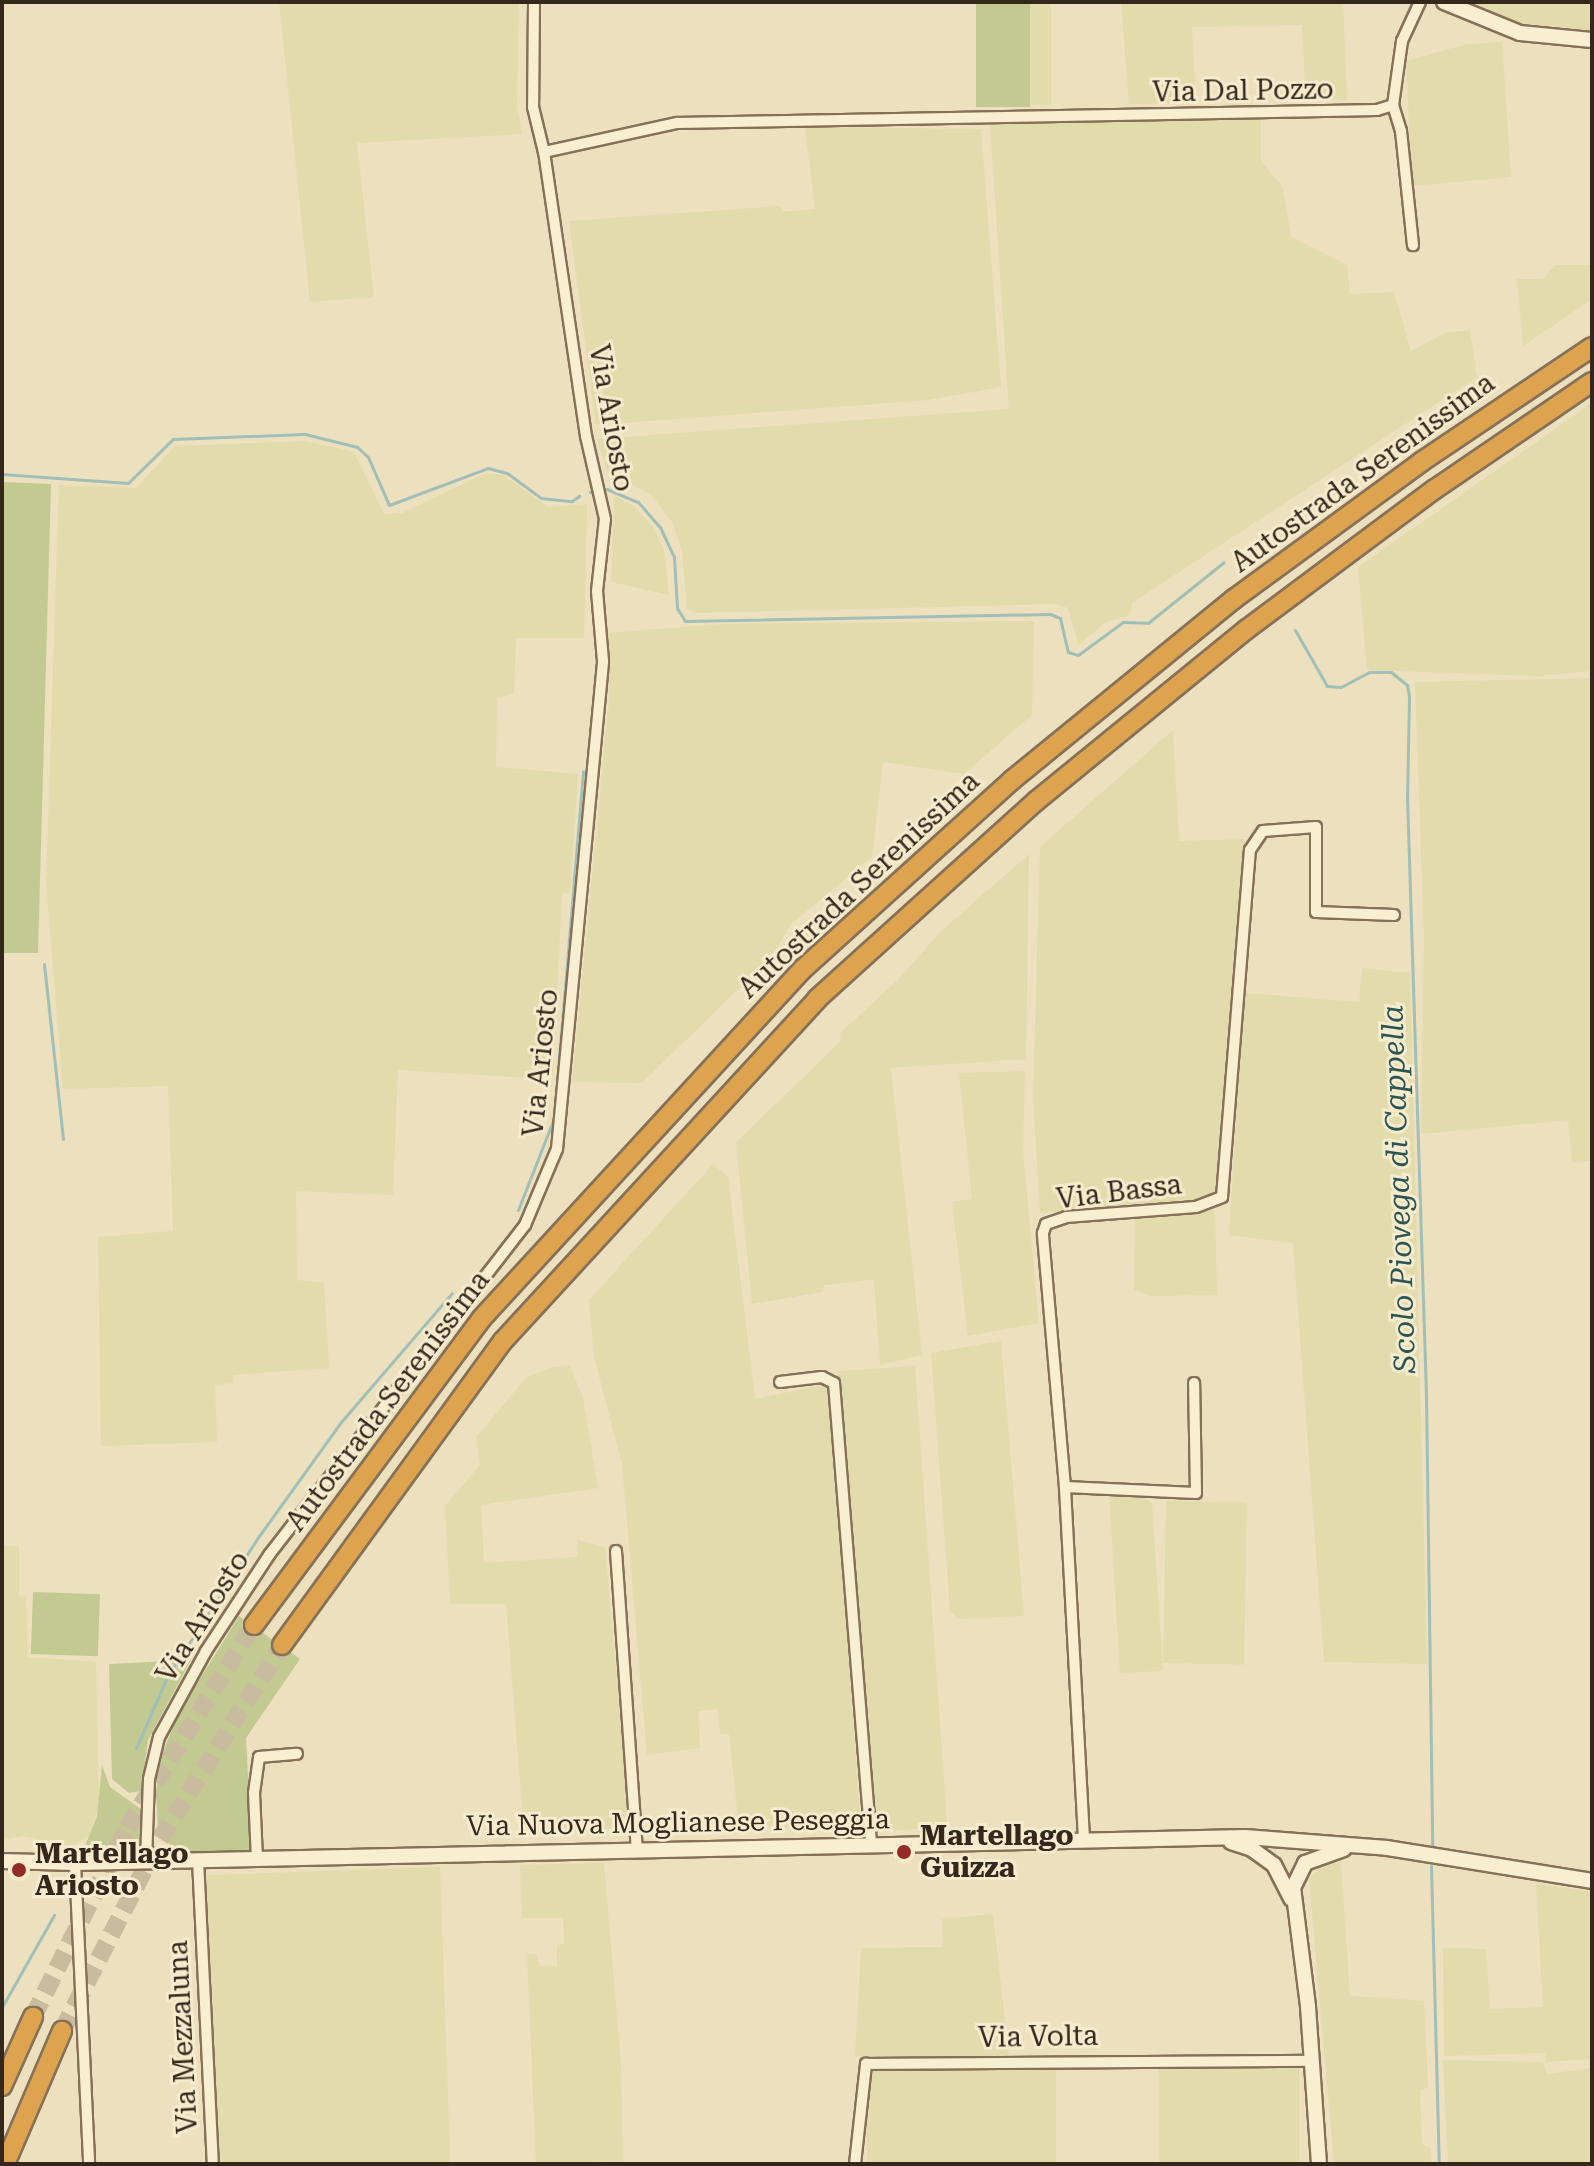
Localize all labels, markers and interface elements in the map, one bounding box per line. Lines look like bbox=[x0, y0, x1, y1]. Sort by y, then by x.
street label: Via Dal Pozzo bbox=[1152, 73, 1334, 109]
street label: Via Ariosto bbox=[582, 342, 640, 494]
street label: Autostrada Serenissima bbox=[1225, 366, 1501, 580]
street label: Autostrada Serenissima bbox=[732, 765, 986, 1005]
street label: Via Ariosto bbox=[517, 987, 565, 1139]
water label: Scolo Piovega di Cappella bbox=[1375, 1004, 1423, 1374]
street label: Via Bassa bbox=[1054, 1168, 1184, 1216]
street label: Autostrada Serenissima bbox=[279, 1264, 497, 1538]
street label: Via Ariosto bbox=[149, 1545, 257, 1689]
street label: Via Nuova Moglianese Peseggia bbox=[466, 1803, 890, 1843]
place label: Martellago Guizza bbox=[920, 1819, 1074, 1885]
place label: Martellago Ariosto bbox=[35, 1837, 189, 1903]
marker: Martellago Guizza bbox=[895, 1843, 913, 1861]
marker: Martellago Ariosto bbox=[10, 1861, 28, 1879]
street label: Via Mezzaluna bbox=[161, 1940, 205, 2134]
street label: Via Volta bbox=[978, 2019, 1098, 2055]

